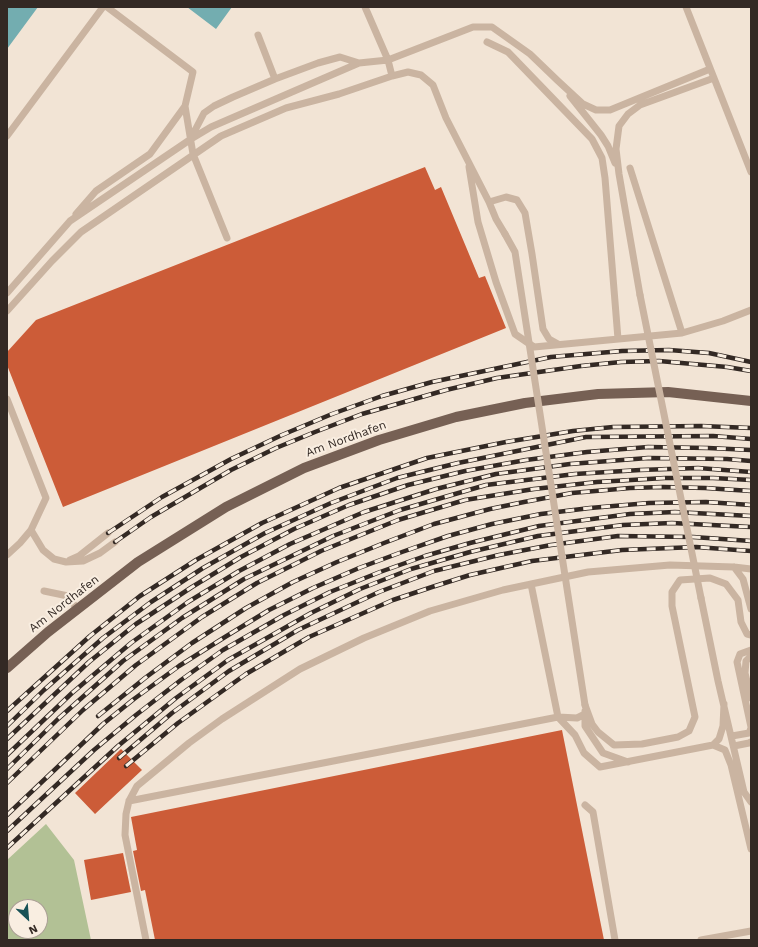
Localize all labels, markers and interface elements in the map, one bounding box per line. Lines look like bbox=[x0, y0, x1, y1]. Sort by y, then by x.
street label: Am Nordhafen bbox=[304, 418, 388, 460]
street label: Am Nordhafen bbox=[26, 572, 102, 636]
north arrow bbox=[8, 899, 48, 939]
text: N bbox=[27, 922, 40, 937]

